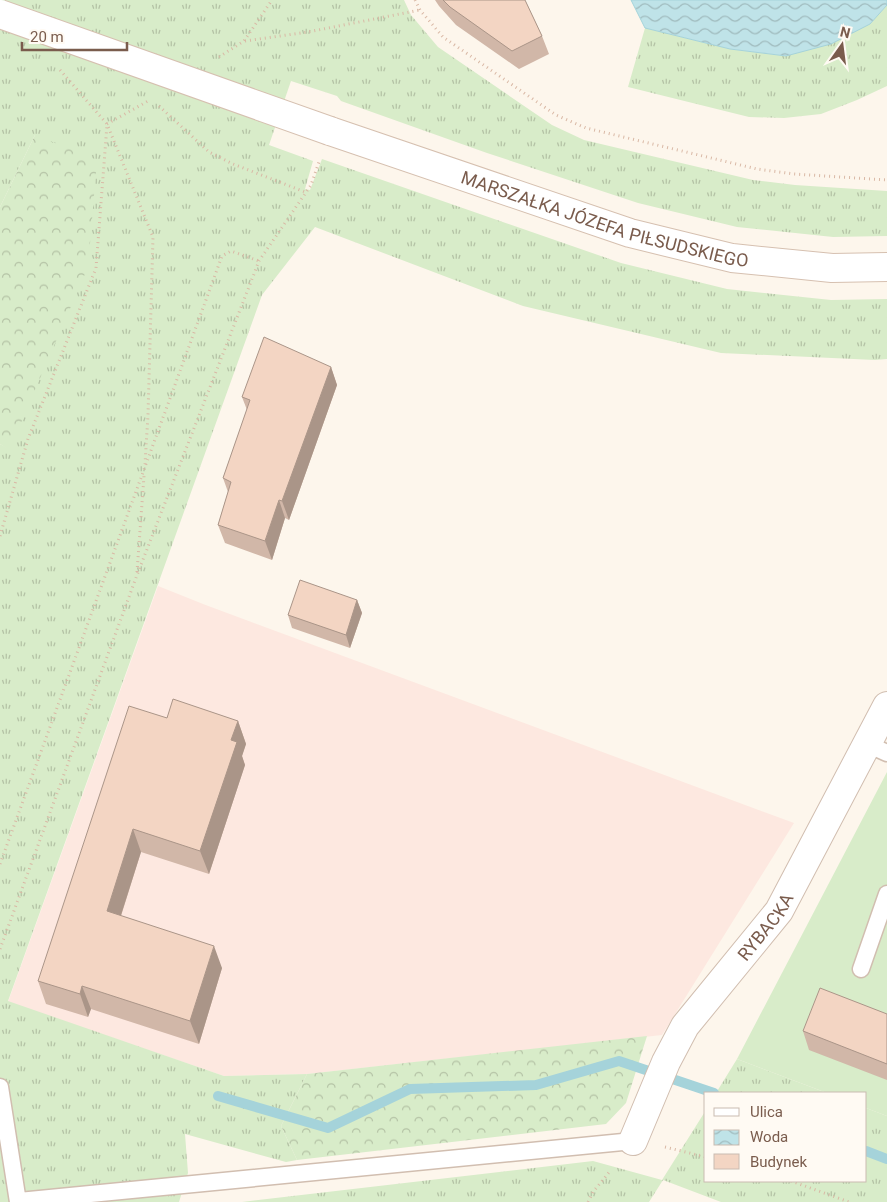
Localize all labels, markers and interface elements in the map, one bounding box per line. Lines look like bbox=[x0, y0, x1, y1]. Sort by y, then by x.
scale bar bbox=[22, 20, 128, 52]
north arrow bbox=[817, 20, 867, 70]
text: N bbox=[838, 23, 852, 41]
text: 20 m bbox=[30, 28, 64, 46]
street label: MARSZAŁKA JÓZEFA PIŁSUDSKIEGO bbox=[459, 166, 750, 270]
street label: RYBACKA bbox=[733, 889, 797, 964]
legend bbox=[704, 1092, 867, 1182]
text: Ulica bbox=[750, 1103, 783, 1121]
text: Woda bbox=[750, 1128, 788, 1146]
text: Budynek bbox=[750, 1153, 807, 1171]

